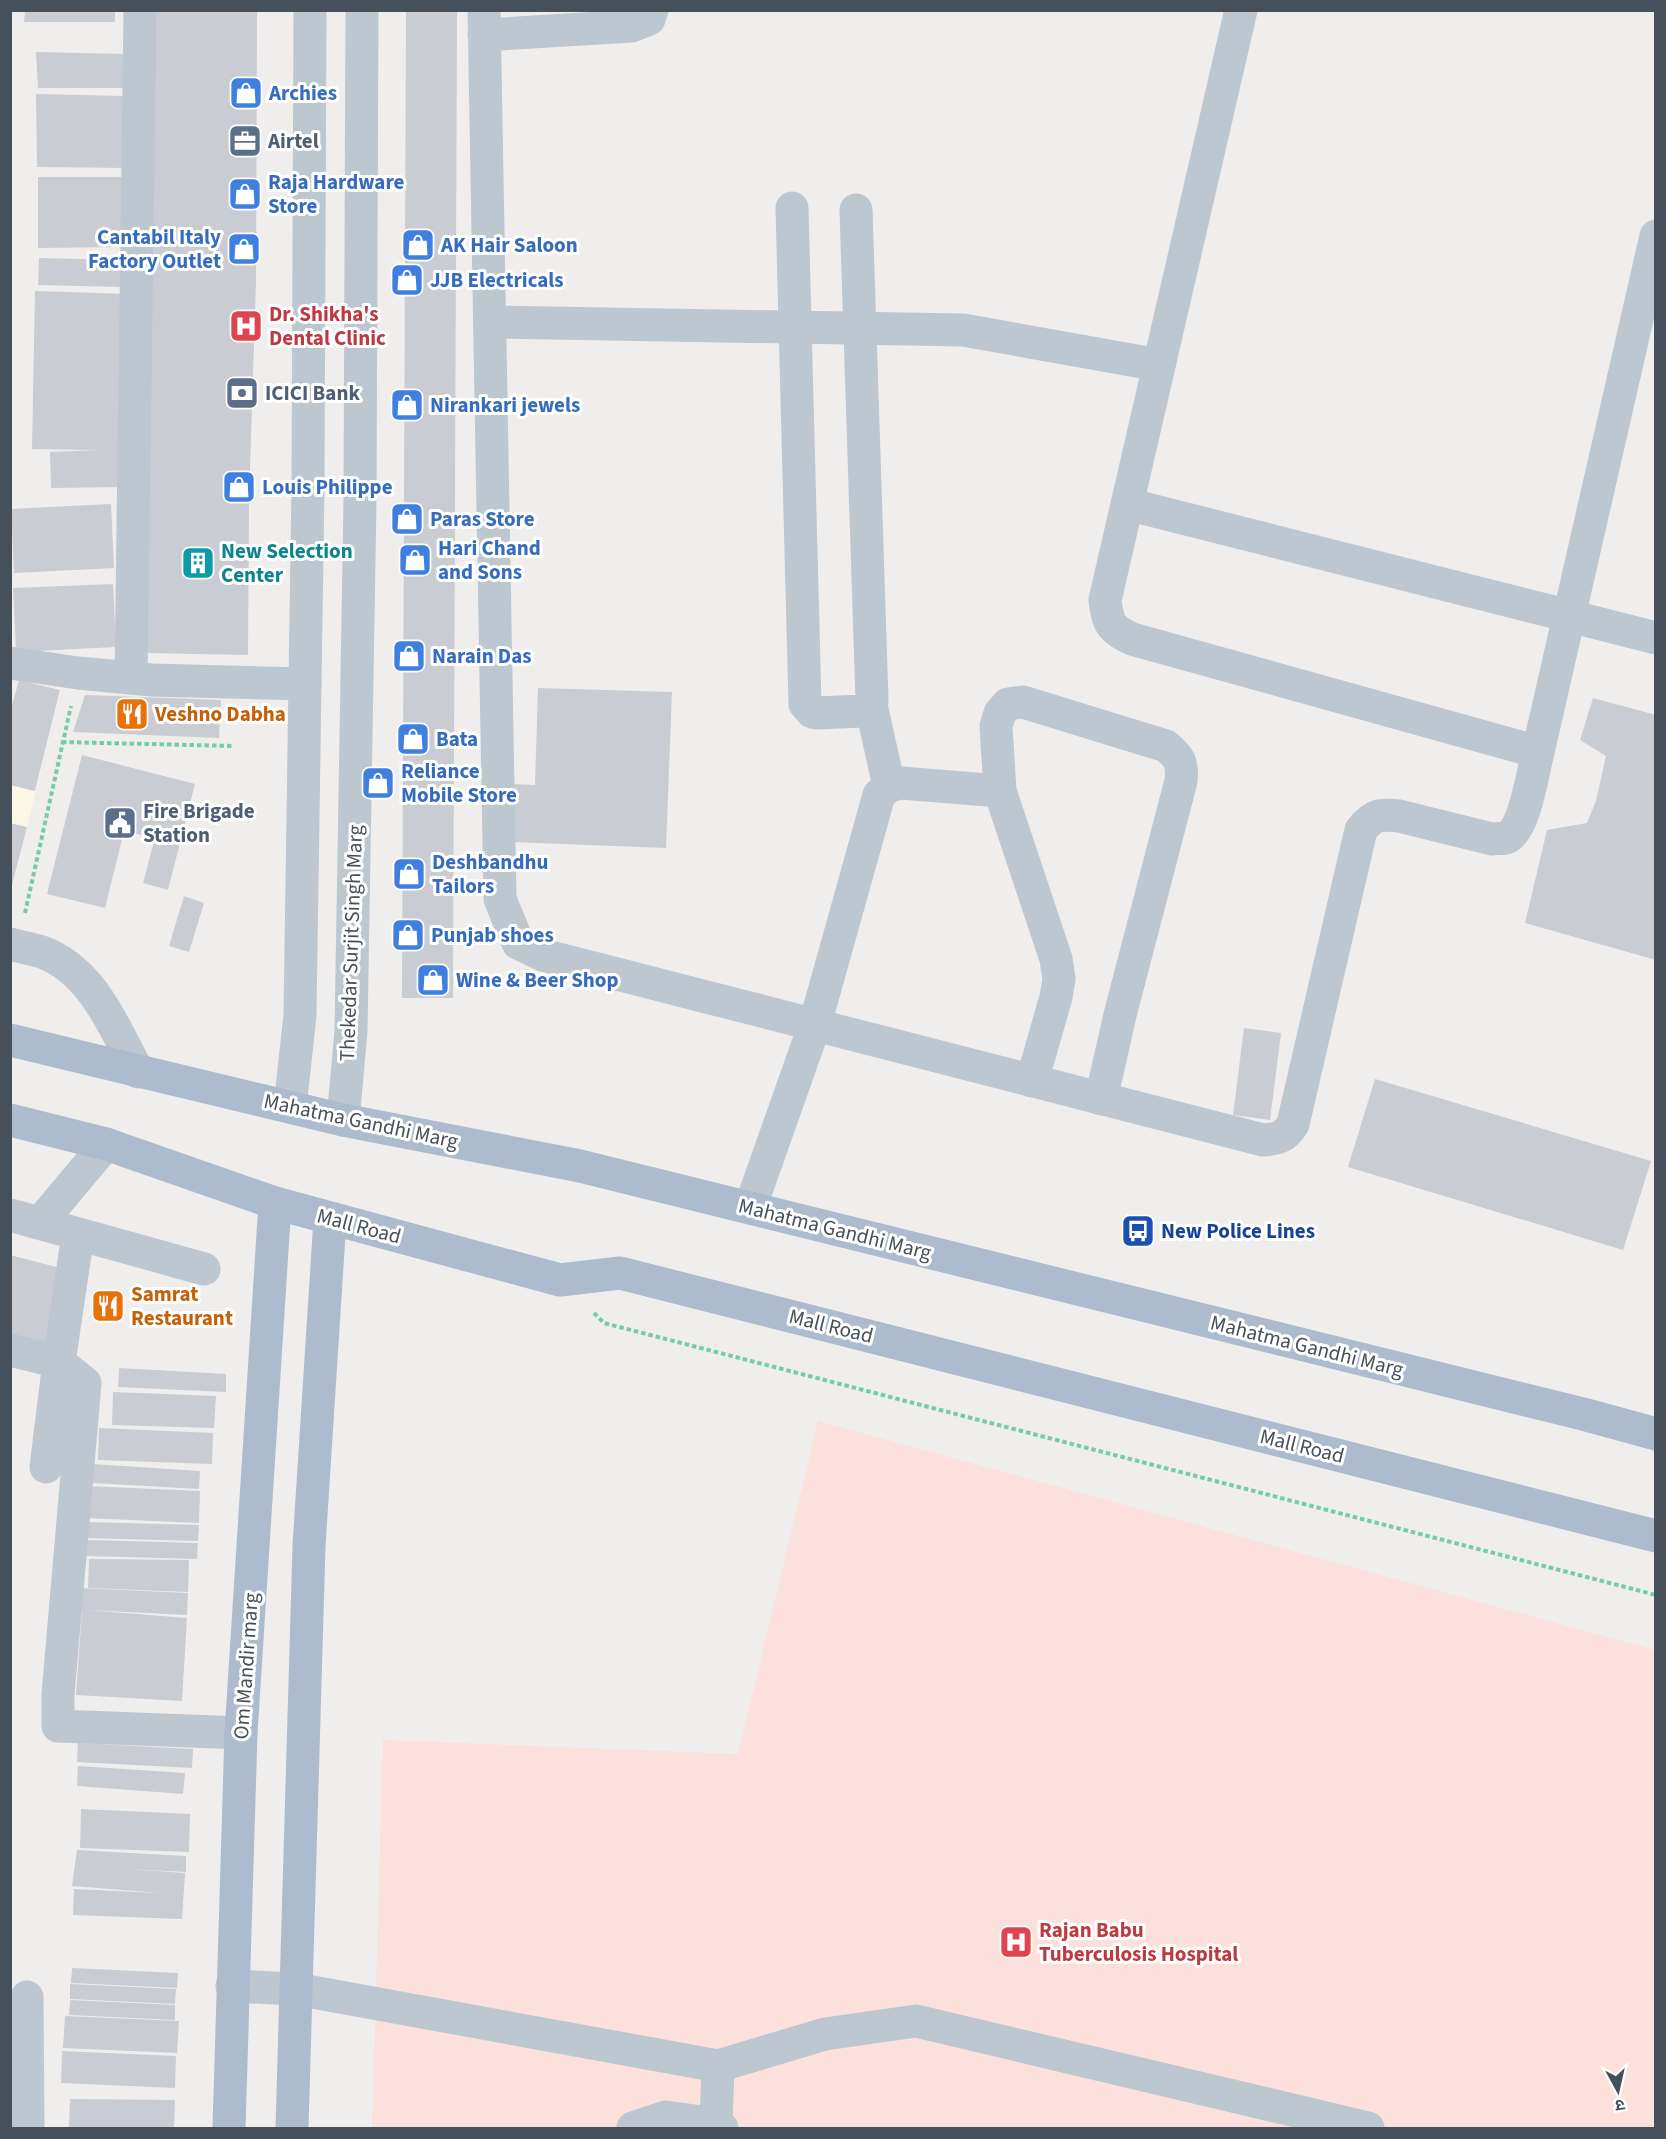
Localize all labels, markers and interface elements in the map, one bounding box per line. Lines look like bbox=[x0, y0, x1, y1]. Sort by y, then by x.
shop icon: Archies bbox=[228, 75, 264, 111]
place label: Archies bbox=[268, 78, 337, 108]
office icon: Airtel bbox=[227, 123, 263, 159]
place label: Airtel bbox=[267, 126, 319, 156]
place label: Raja Hardware Store bbox=[268, 167, 405, 221]
shop icon: Raja Hardware Store bbox=[227, 176, 263, 212]
place label: Cantabil Italy Factory Outlet bbox=[88, 222, 221, 276]
shop icon: AK Hair Saloon bbox=[400, 227, 436, 263]
place label: AK Hair Saloon bbox=[440, 230, 578, 260]
shop icon: Cantabil Italy Factory Outlet bbox=[226, 231, 262, 267]
shop icon: JJB Electricals bbox=[389, 262, 425, 298]
place label: JJB Electricals bbox=[430, 265, 564, 295]
place label: Dr. Shikha's Dental Clinic bbox=[269, 299, 386, 353]
hospital icon: Dr. Shikha's Dental Clinic bbox=[228, 308, 264, 344]
bank icon: ICICI Bank bbox=[224, 375, 260, 411]
place label: ICICI Bank bbox=[265, 378, 360, 408]
shop icon: Nirankari jewels bbox=[389, 387, 425, 423]
place label: Nirankari jewels bbox=[430, 390, 580, 420]
shop icon: Louis Philippe bbox=[221, 469, 257, 505]
place label: Louis Philippe bbox=[262, 472, 393, 502]
shop icon: Paras Store bbox=[389, 501, 425, 537]
place label: Paras Store bbox=[430, 504, 535, 534]
place label: Hari Chand and Sons bbox=[438, 533, 541, 587]
place label: New Selection Center bbox=[221, 536, 353, 590]
shop icon: Hari Chand and Sons bbox=[397, 542, 433, 578]
building icon: New Selection Center bbox=[180, 545, 216, 581]
shop icon: Narain Das bbox=[391, 638, 427, 674]
place label: Narain Das bbox=[432, 641, 532, 671]
restaurant icon: Veshno Dabha bbox=[114, 696, 150, 732]
place label: Veshno Dabha bbox=[154, 699, 286, 729]
shop icon: Bata bbox=[395, 721, 431, 757]
place label: Bata bbox=[436, 724, 478, 754]
place label: Reliance Mobile Store bbox=[401, 756, 517, 810]
shop icon: Reliance Mobile Store bbox=[360, 765, 396, 801]
place label: Fire Brigade Station bbox=[143, 796, 255, 850]
public building icon: Fire Brigade Station bbox=[102, 805, 138, 841]
street label: Thekedar Surjit Singh Marg bbox=[332, 824, 370, 1062]
place label: Deshbandhu Tailors bbox=[432, 847, 548, 901]
shop icon: Deshbandhu Tailors bbox=[391, 856, 427, 892]
shop icon: Punjab shoes bbox=[390, 917, 426, 953]
place label: Punjab shoes bbox=[431, 920, 554, 950]
shop icon: Wine & Beer Shop bbox=[415, 962, 451, 998]
place label: Wine & Beer Shop bbox=[456, 965, 619, 995]
street label: Mahatma Gandhi Marg bbox=[261, 1086, 461, 1156]
street label: Mahatma Gandhi Marg bbox=[735, 1191, 935, 1268]
street label: Mall Road bbox=[314, 1200, 404, 1252]
bus stop icon: New Police Lines bbox=[1120, 1213, 1156, 1249]
place label: New Police Lines bbox=[1161, 1216, 1315, 1246]
place label: Samrat Restaurant bbox=[131, 1279, 233, 1333]
restaurant icon: Samrat Restaurant bbox=[90, 1288, 126, 1324]
street label: Mall Road bbox=[786, 1301, 876, 1351]
street label: Mahatma Gandhi Marg bbox=[1207, 1308, 1407, 1385]
street label: Mall Road bbox=[1257, 1421, 1347, 1471]
street label: Om Mandir marg bbox=[226, 1591, 266, 1740]
place label: Rajan Babu Tuberculosis Hospital bbox=[1039, 1915, 1238, 1969]
hospital icon: Rajan Babu Tuberculosis Hospital bbox=[998, 1924, 1034, 1960]
north arrow bbox=[1588, 2061, 1648, 2121]
text: उ bbox=[1613, 2093, 1626, 2116]

